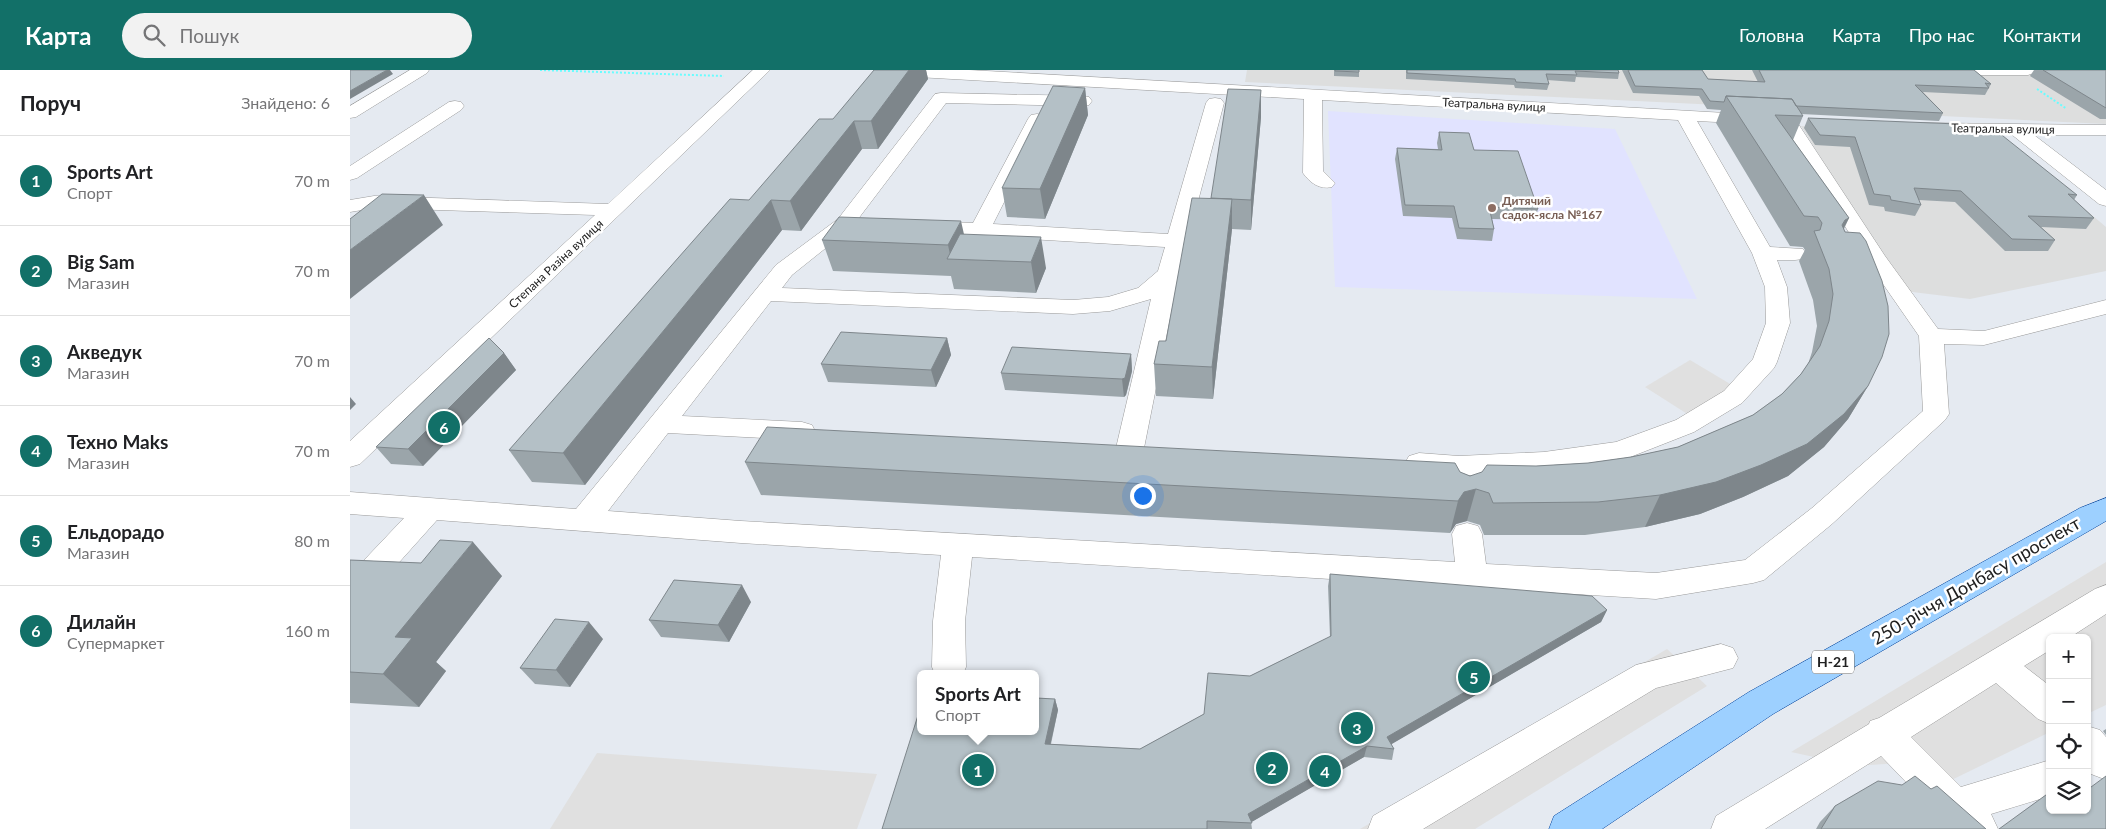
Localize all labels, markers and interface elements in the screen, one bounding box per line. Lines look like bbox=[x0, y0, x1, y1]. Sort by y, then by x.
search box bbox=[122, 13, 472, 58]
text: Карта bbox=[25, 21, 92, 50]
icon: search bbox=[140, 21, 168, 49]
text: Пошук bbox=[180, 24, 239, 47]
text: Головна bbox=[1739, 24, 1804, 46]
text: Карта bbox=[1832, 24, 1881, 46]
text: Про нас bbox=[1909, 24, 1975, 46]
text: Контакти bbox=[2003, 24, 2081, 46]
text: Поруч bbox=[20, 90, 81, 115]
text: Знайдено: 6 bbox=[241, 93, 330, 112]
street label: Театральна вулиця bbox=[1442, 94, 1546, 115]
street label: Театральна вулиця bbox=[1951, 120, 2055, 137]
text: Sports Art bbox=[67, 160, 153, 183]
text: 1 bbox=[31, 171, 41, 190]
text: 70 m bbox=[294, 171, 330, 190]
text: Спорт bbox=[67, 183, 113, 202]
place label: Дитячий садок-ясла №167 bbox=[1502, 193, 1602, 222]
marker: Дитячий садок-ясла №167 bbox=[1486, 202, 1498, 214]
street label: Степана Разіна вулиця bbox=[505, 216, 606, 311]
text: Big Sam bbox=[67, 250, 135, 273]
text: 2 bbox=[31, 261, 41, 280]
text: 70 m bbox=[294, 261, 330, 280]
text: Магазин bbox=[67, 273, 129, 292]
text: Акведук bbox=[67, 340, 142, 363]
text: 3 bbox=[31, 351, 41, 370]
text: 70 m bbox=[294, 351, 330, 370]
text: Магазин bbox=[67, 363, 129, 382]
pin: 6 bbox=[428, 408, 460, 446]
text: Техно Maks bbox=[67, 430, 168, 453]
text: 4 bbox=[31, 441, 41, 460]
text: 70 m bbox=[294, 441, 330, 460]
text: Магазин bbox=[67, 453, 129, 472]
your location bbox=[1130, 483, 1156, 509]
street label: 250-річчя Донбасу проспект bbox=[1867, 511, 2084, 649]
text: Ельдорадо bbox=[67, 520, 165, 543]
text: 5 bbox=[31, 531, 41, 550]
text: 80 m bbox=[294, 531, 330, 550]
text: Магазин bbox=[67, 543, 129, 562]
text: Дилайн bbox=[67, 610, 136, 633]
text: 6 bbox=[31, 621, 41, 640]
text: 160 m bbox=[285, 621, 330, 640]
text: Супермаркет bbox=[67, 633, 165, 652]
map controls bbox=[2046, 634, 2091, 814]
button: + bbox=[2046, 634, 2091, 679]
road number: Н-21 bbox=[1812, 650, 1854, 674]
pin: 5 bbox=[1458, 658, 1490, 696]
popup bbox=[917, 670, 1039, 735]
button: − bbox=[2046, 679, 2091, 724]
text: Sports Art bbox=[935, 682, 1021, 705]
text: Спорт bbox=[935, 705, 981, 724]
pin: 3 bbox=[1341, 709, 1373, 747]
button: locate bbox=[2046, 724, 2091, 769]
pin: 2 bbox=[1256, 749, 1288, 787]
pin: 1 bbox=[962, 751, 994, 789]
pin: 4 bbox=[1309, 752, 1341, 790]
button: layers bbox=[2046, 769, 2091, 814]

